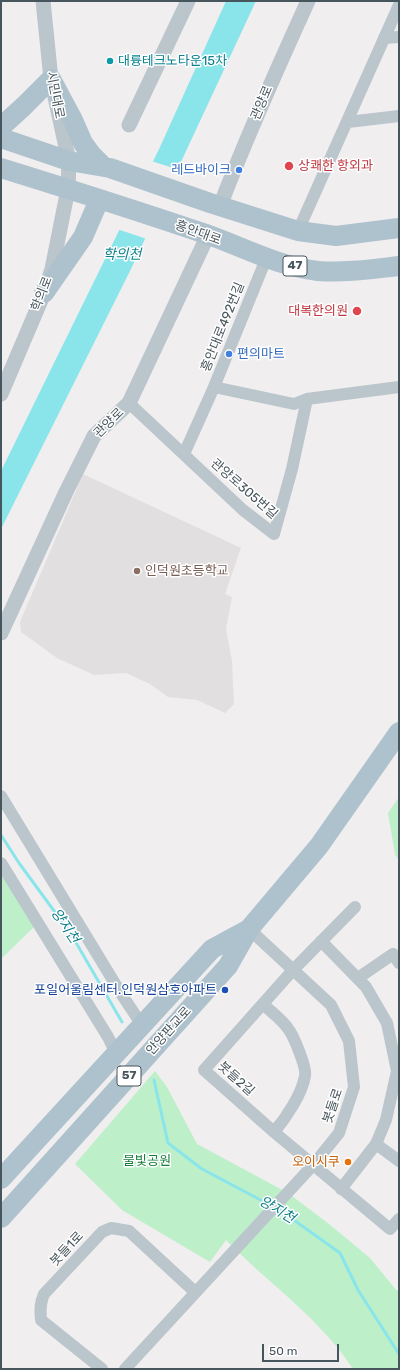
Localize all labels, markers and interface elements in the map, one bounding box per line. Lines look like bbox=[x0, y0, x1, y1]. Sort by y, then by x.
place label: 대륭테크노타운15차 bbox=[118, 53, 227, 69]
marker: 대륭테크노타운15차 bbox=[105, 56, 115, 66]
street label: 시민대로 bbox=[43, 70, 67, 120]
street label: 관양로 bbox=[248, 83, 276, 123]
place label: 상쾌한 항외과 bbox=[298, 158, 373, 174]
marker: 상쾌한 항외과 bbox=[283, 160, 295, 172]
place label: 레드바이크 bbox=[171, 162, 231, 178]
marker: 레드바이크 bbox=[234, 165, 244, 175]
street label: 흥안대로 bbox=[173, 217, 223, 249]
water label: 학의천 bbox=[103, 247, 141, 263]
road number: 47 bbox=[283, 256, 307, 276]
street label: 학의로 bbox=[28, 274, 56, 314]
street label: 흥안대로492번길 bbox=[198, 280, 248, 374]
place label: 대복한의원 bbox=[288, 303, 348, 319]
marker: 대복한의원 bbox=[351, 305, 363, 317]
place label: 편의마트 bbox=[237, 346, 285, 362]
marker: 편의마트 bbox=[224, 349, 234, 359]
street label: 관양로 bbox=[91, 405, 127, 441]
street label: 관양로305번길 bbox=[207, 456, 281, 522]
place label: 인덕원초등학교 bbox=[145, 563, 229, 579]
marker: 인덕원초등학교 bbox=[132, 566, 142, 576]
water label: 양지천 bbox=[47, 905, 83, 947]
place label: 포일어울림센터.인덕원삼호아파트 bbox=[34, 982, 217, 998]
marker: 포일어울림센터.인덕원삼호아파트 bbox=[220, 985, 230, 995]
street label: 안양판교로 bbox=[143, 1004, 195, 1058]
street label: 봇들2길 bbox=[215, 1059, 257, 1099]
road number: 57 bbox=[117, 1066, 141, 1086]
street label: 봇들로 bbox=[320, 1086, 346, 1126]
park label: 물빛공원 bbox=[123, 1153, 171, 1169]
place label: 오이시쿠 bbox=[292, 1154, 340, 1170]
marker: 오이시쿠 bbox=[343, 1157, 353, 1167]
water label: 양지천 bbox=[256, 1193, 298, 1227]
street label: 봇들1로 bbox=[47, 1229, 87, 1269]
scale bar bbox=[264, 1336, 341, 1362]
text: 50 m bbox=[269, 1344, 297, 1358]

